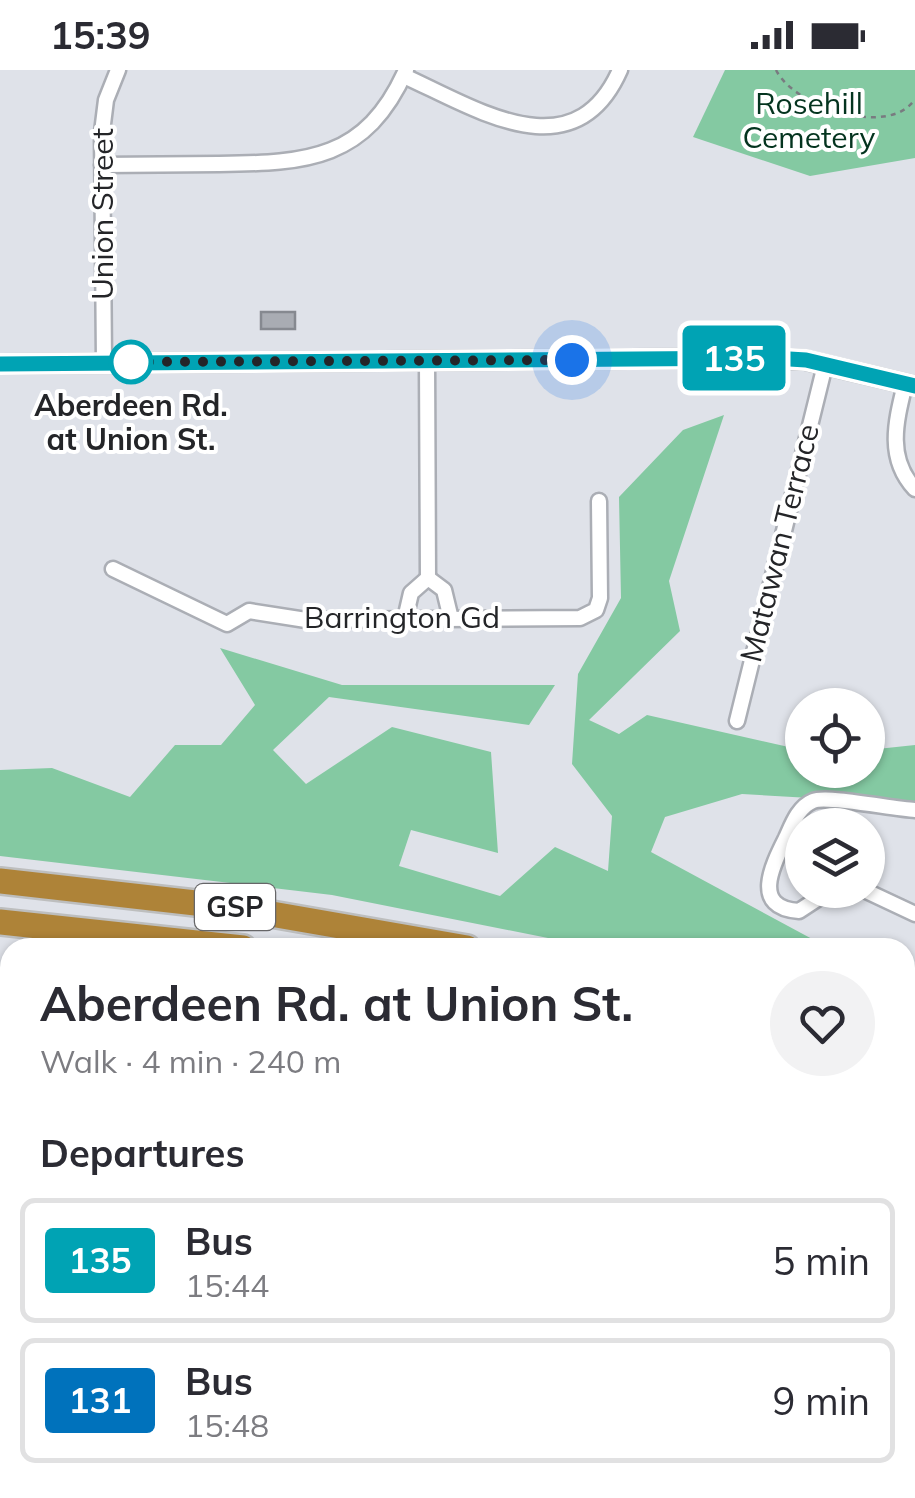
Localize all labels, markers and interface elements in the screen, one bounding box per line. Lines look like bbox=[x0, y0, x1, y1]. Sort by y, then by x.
text: 15:39 bbox=[50, 11, 151, 59]
park label: Rosehill Cemetery bbox=[743, 84, 875, 156]
street label: Union Street bbox=[83, 128, 121, 300]
line badge: 135 bbox=[676, 326, 792, 390]
your location bbox=[547, 335, 597, 385]
text: 135 bbox=[702, 336, 766, 380]
marker: Aberdeen Rd. at Union St. bbox=[110, 341, 152, 383]
place label: Aberdeen Rd. at Union St. bbox=[34, 386, 228, 458]
street label: Matawan Terrace bbox=[731, 420, 827, 666]
street label: Barrington Gd bbox=[304, 598, 500, 636]
map controls bbox=[785, 688, 885, 908]
button: locate bbox=[785, 688, 885, 788]
button: layers bbox=[785, 808, 885, 908]
road number: GSP bbox=[195, 884, 275, 930]
button: heart bbox=[770, 971, 875, 1076]
text: Aberdeen Rd. at Union St. bbox=[40, 973, 633, 1033]
text: Walk · 4 min · 240 m bbox=[40, 1041, 341, 1081]
text: Departures bbox=[40, 1129, 244, 1177]
text: Bus bbox=[185, 1217, 253, 1265]
text: 5 min bbox=[773, 1237, 870, 1285]
text: 135 bbox=[68, 1238, 132, 1282]
text: 15:44 bbox=[185, 1265, 269, 1305]
text: Bus bbox=[185, 1357, 253, 1405]
text: 9 min bbox=[773, 1377, 870, 1425]
text: 131 bbox=[68, 1378, 132, 1422]
text: 15:48 bbox=[185, 1405, 269, 1445]

